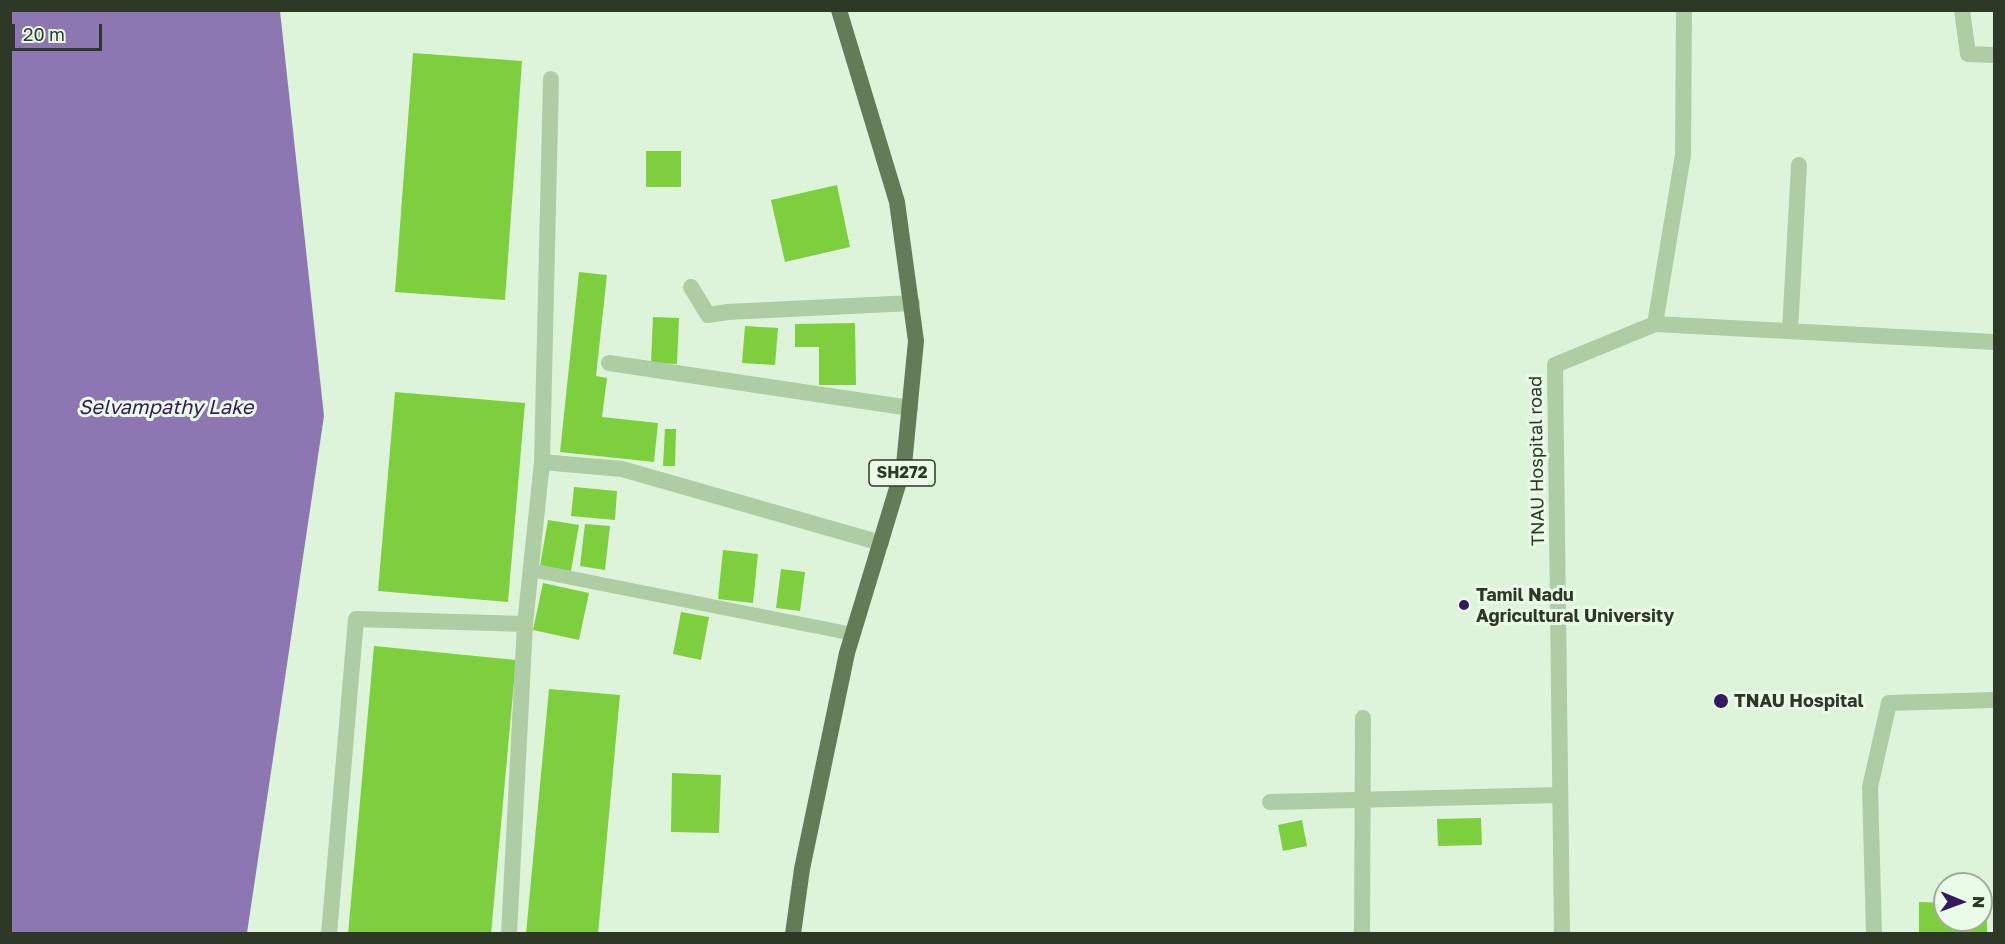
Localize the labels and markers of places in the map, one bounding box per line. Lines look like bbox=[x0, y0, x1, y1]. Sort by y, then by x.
place label: Tamil Nadu Agricultural University bbox=[1476, 584, 1674, 626]
marker: Tamil Nadu Agricultural University bbox=[1457, 598, 1471, 612]
place label: TNAU Hospital bbox=[1734, 690, 1864, 712]
marker: TNAU Hospital bbox=[1712, 692, 1730, 710]

